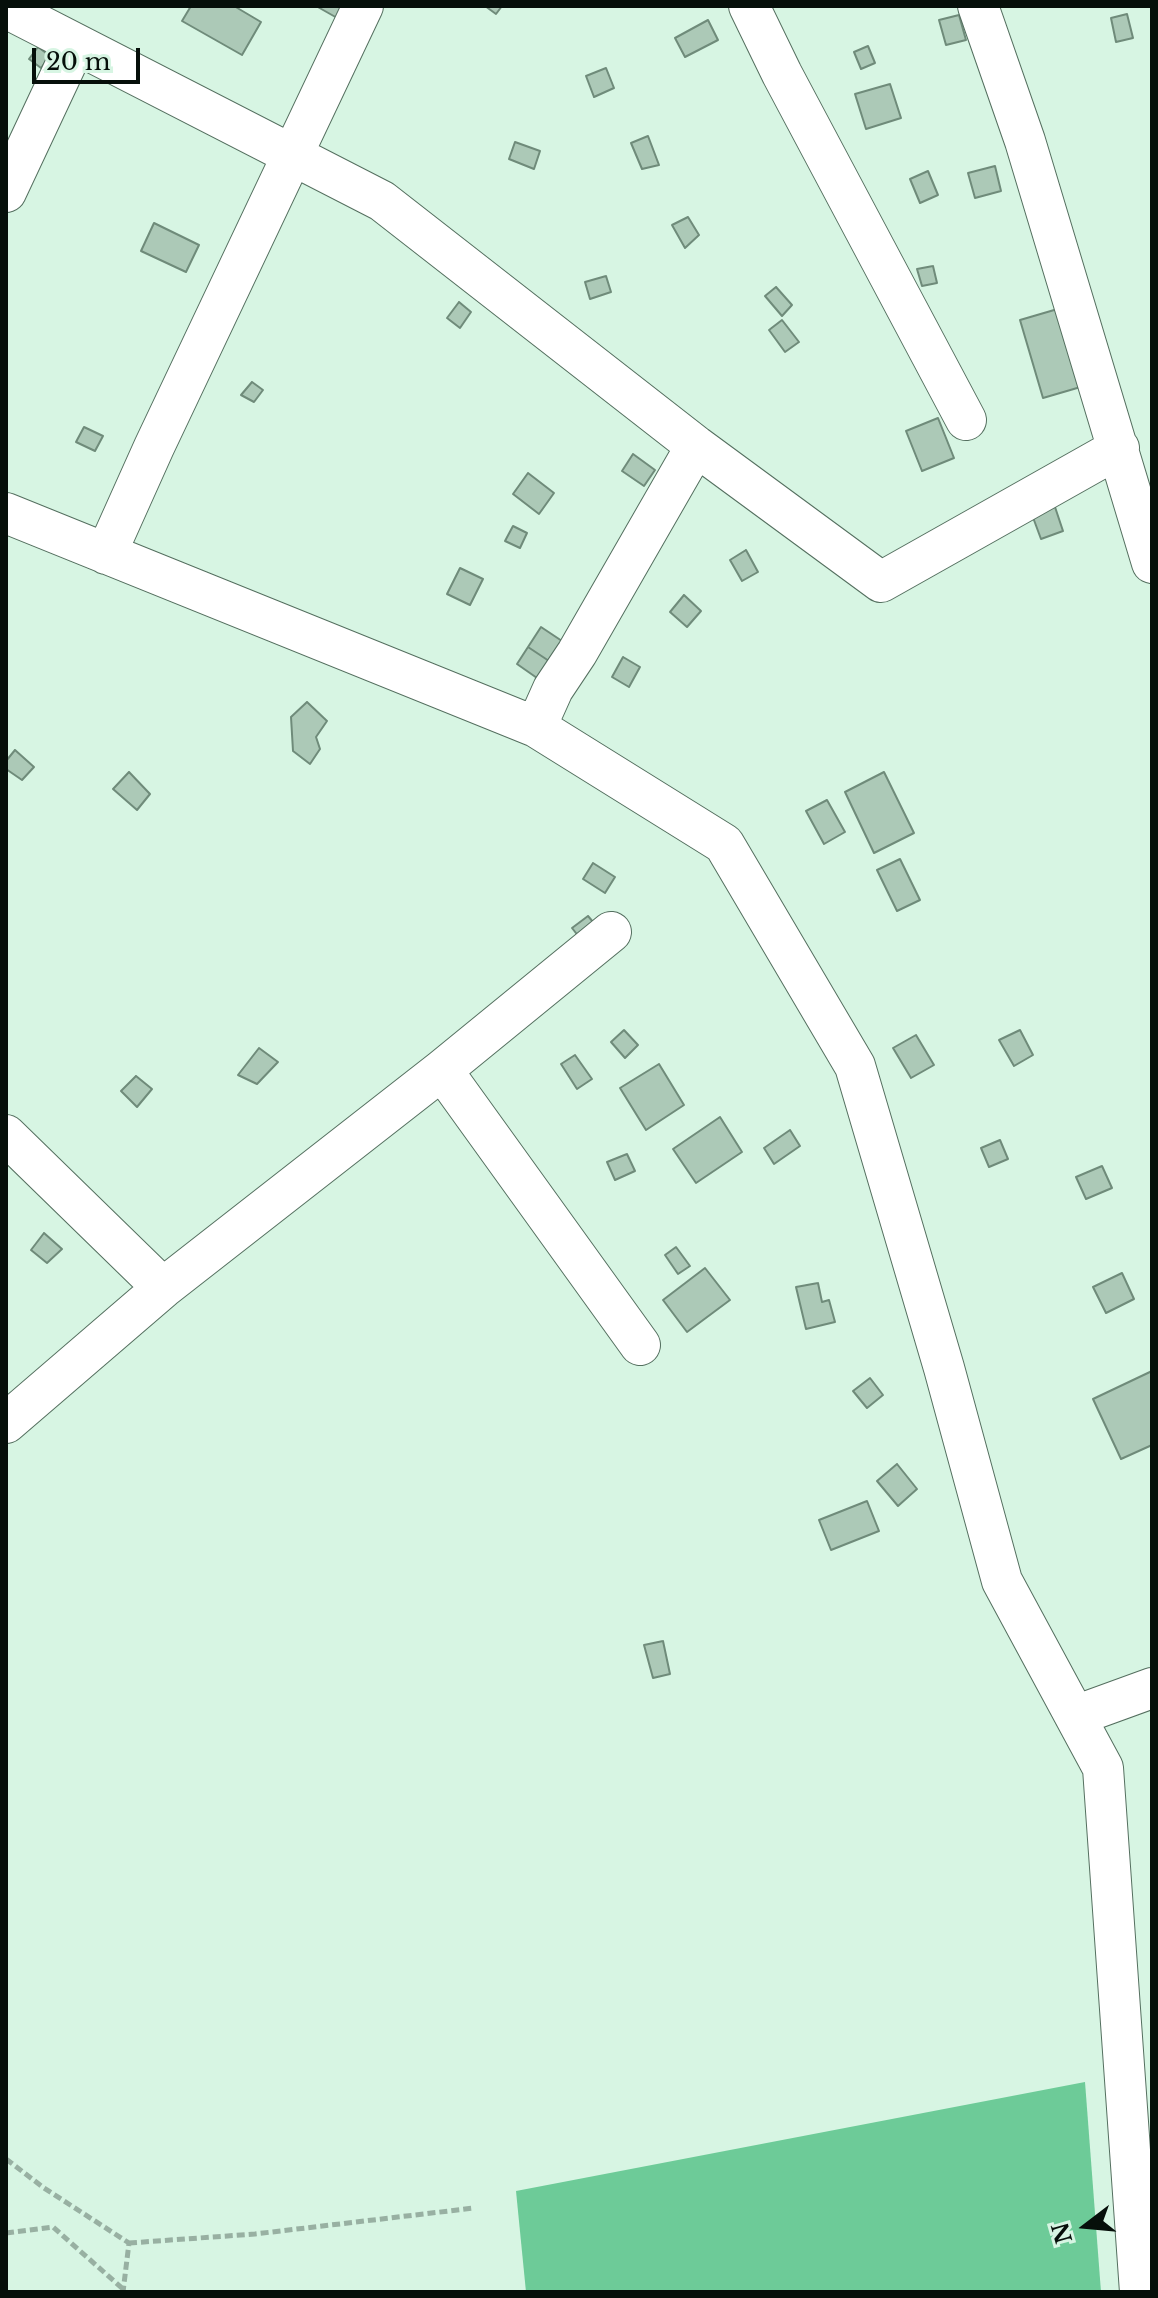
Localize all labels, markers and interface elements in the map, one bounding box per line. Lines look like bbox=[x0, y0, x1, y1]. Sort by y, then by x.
scale bar bbox=[36, 32, 144, 82]
text: 20 m bbox=[46, 47, 111, 76]
north arrow bbox=[1046, 2186, 1126, 2266]
text: N bbox=[1047, 2219, 1078, 2246]

